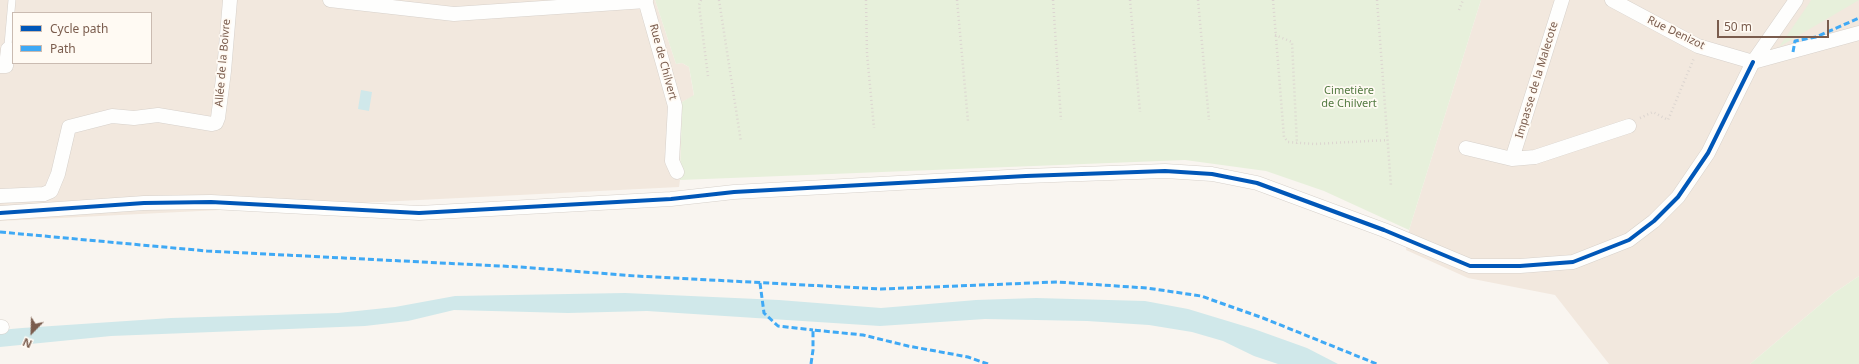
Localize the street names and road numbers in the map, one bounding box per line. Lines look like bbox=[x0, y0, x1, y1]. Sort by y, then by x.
street label: Rue Denizot bbox=[1645, 13, 1707, 53]
street label: Allée de la Boivre bbox=[213, 18, 233, 108]
street label: Impasse de la Malecote bbox=[1513, 20, 1561, 140]
street label: Rue de Chilvert bbox=[646, 22, 680, 102]

